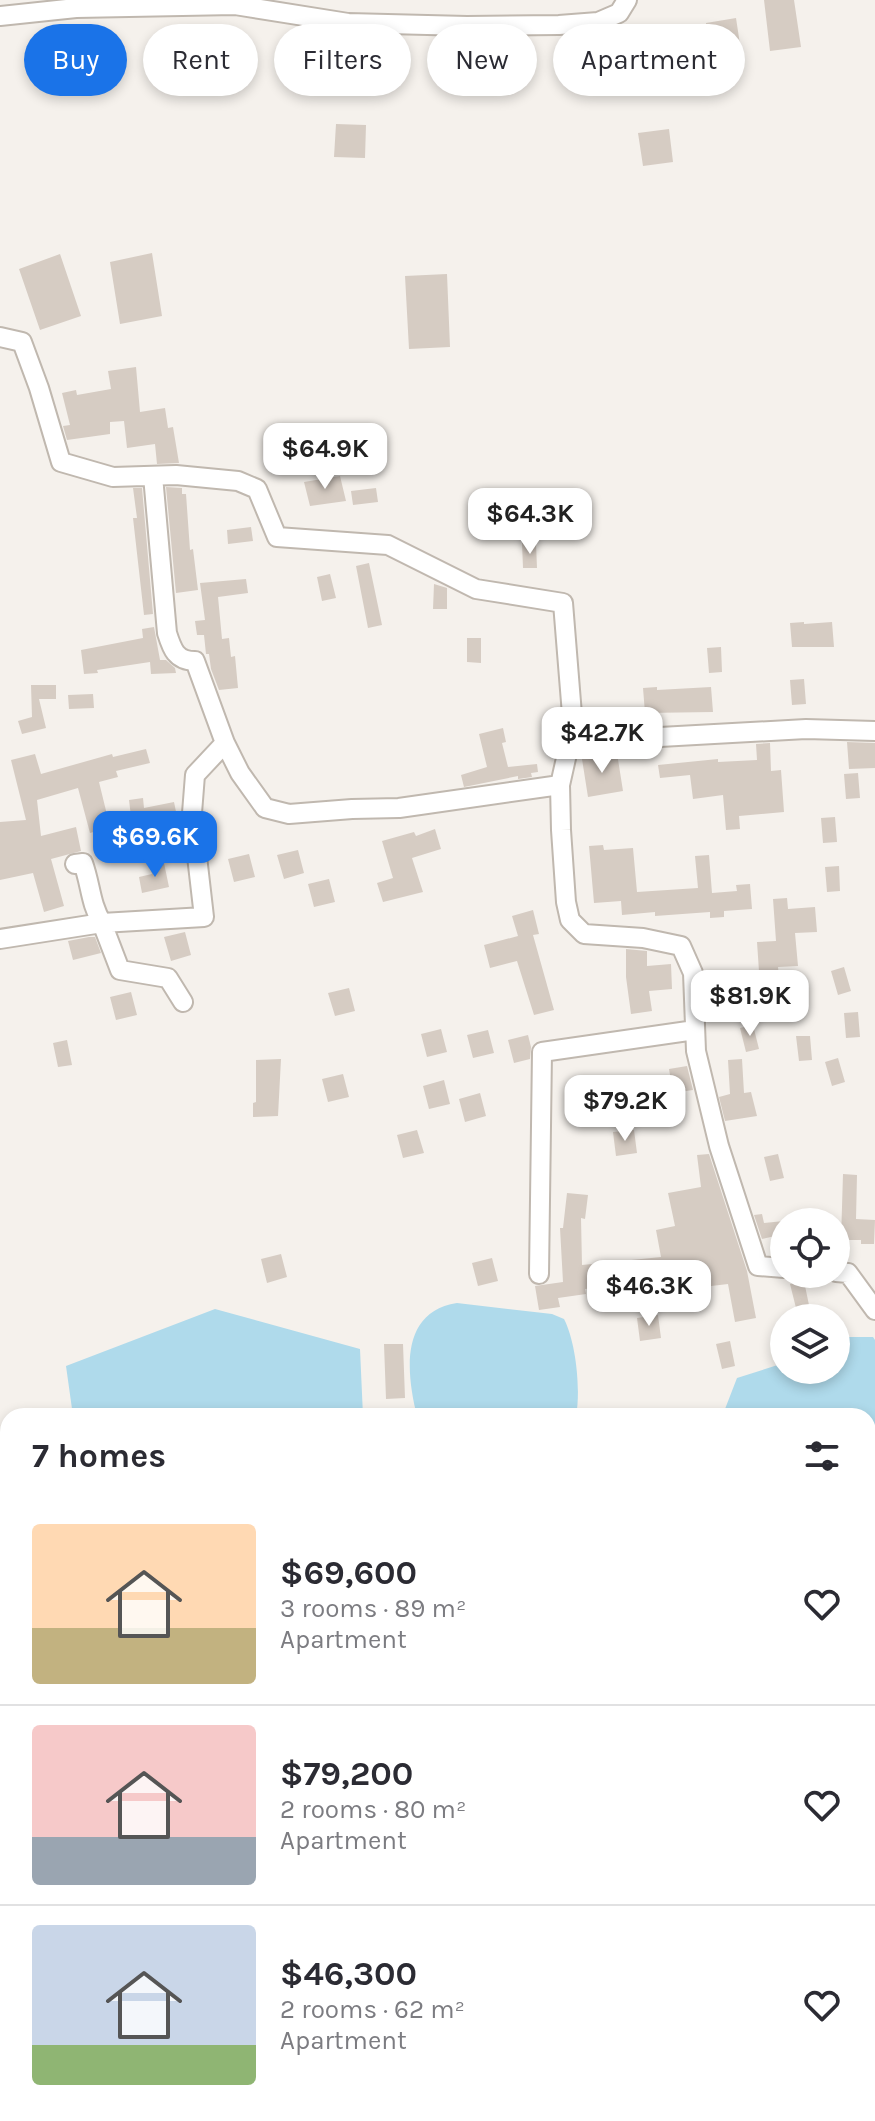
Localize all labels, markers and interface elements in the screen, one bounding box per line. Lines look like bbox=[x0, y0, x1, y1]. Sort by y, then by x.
chip: Buy bbox=[24, 24, 127, 96]
chip: Rent bbox=[143, 24, 258, 96]
chip: Filters bbox=[274, 24, 411, 96]
chip: New bbox=[427, 24, 537, 96]
chip: Apartment bbox=[553, 24, 745, 96]
pin: $64.9K bbox=[260, 423, 390, 491]
text: $64.9K bbox=[281, 433, 369, 464]
pin: $64.3K bbox=[465, 488, 595, 556]
text: $64.3K bbox=[486, 498, 574, 529]
pin: $42.7K bbox=[537, 707, 667, 775]
text: $42.7K bbox=[560, 717, 644, 748]
pin: $69.6K bbox=[90, 811, 220, 879]
text: $69.6K bbox=[111, 821, 199, 852]
pin: $81.9K bbox=[685, 970, 815, 1038]
text: $81.9K bbox=[709, 980, 791, 1011]
pin: $79.2K bbox=[560, 1075, 690, 1143]
text: $79.2K bbox=[582, 1085, 668, 1116]
map controls bbox=[770, 1208, 850, 1384]
button: locate bbox=[770, 1208, 850, 1288]
pin: $46.3K bbox=[584, 1260, 714, 1328]
text: $46.3K bbox=[605, 1270, 693, 1301]
button: layers bbox=[770, 1304, 850, 1384]
icon: filters bbox=[800, 1434, 844, 1478]
text: 7 homes bbox=[32, 1436, 166, 1476]
text: $69,600 bbox=[280, 1553, 417, 1593]
icon: home bbox=[96, 1556, 192, 1652]
icon: heart bbox=[800, 1582, 844, 1626]
text: 3 rooms · 89 m² bbox=[280, 1593, 466, 1624]
text: Apartment bbox=[280, 1624, 407, 1655]
text: $79,200 bbox=[280, 1754, 413, 1794]
icon: home bbox=[96, 1757, 192, 1853]
icon: heart bbox=[800, 1783, 844, 1827]
text: 2 rooms · 80 m² bbox=[280, 1794, 466, 1825]
text: Apartment bbox=[280, 1825, 407, 1856]
text: $46,300 bbox=[280, 1954, 417, 1994]
icon: home bbox=[96, 1957, 192, 2053]
icon: heart bbox=[800, 1983, 844, 2027]
text: 2 rooms · 62 m² bbox=[280, 1994, 465, 2025]
text: Apartment bbox=[280, 2025, 407, 2056]

